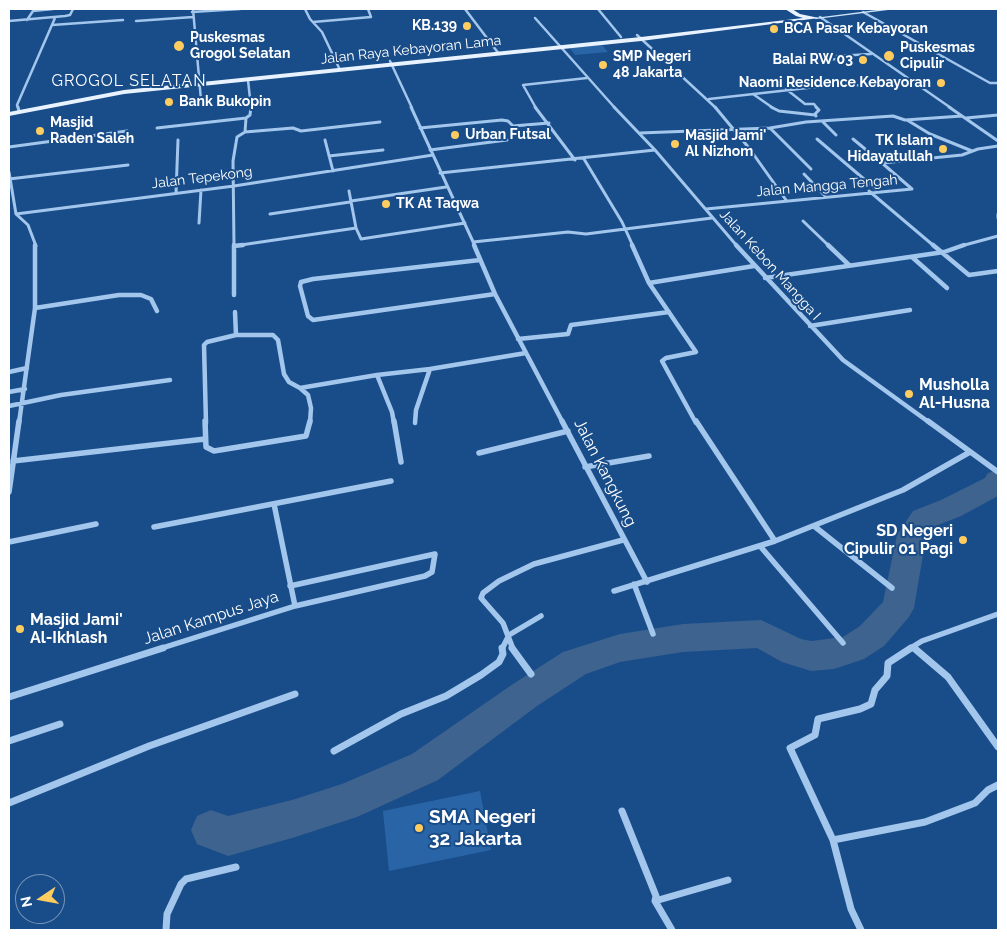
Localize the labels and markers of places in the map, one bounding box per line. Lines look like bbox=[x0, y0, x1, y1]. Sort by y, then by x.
place label: KB.139 bbox=[412, 18, 457, 34]
marker: KB.139 bbox=[461, 20, 473, 32]
place label: BCA Pasar Kebayoran bbox=[784, 21, 928, 37]
marker: BCA Pasar Kebayoran bbox=[768, 23, 780, 35]
place label: Puskesmas Grogol Selatan bbox=[190, 30, 290, 62]
marker: Puskesmas Grogol Selatan bbox=[172, 39, 186, 53]
place label: Puskesmas Cipulir bbox=[900, 40, 975, 72]
place label: SMP Negeri 48 Jakarta bbox=[613, 49, 691, 82]
marker: Puskesmas Cipulir bbox=[882, 49, 896, 63]
place label: Balai RW 03 bbox=[773, 52, 853, 68]
marker: Balai RW 03 bbox=[857, 54, 869, 66]
marker: SMP Negeri 48 Jakarta bbox=[597, 59, 609, 71]
place label: Naomi Residence Kebayoran bbox=[739, 75, 931, 91]
marker: Naomi Residence Kebayoran bbox=[935, 77, 947, 89]
place label: Bank Bukopin bbox=[179, 94, 271, 110]
marker: Bank Bukopin bbox=[163, 96, 175, 108]
place label: Masjid Raden Saleh bbox=[50, 115, 134, 148]
marker: Masjid Raden Saleh bbox=[34, 125, 46, 137]
place label: Urban Futsal bbox=[465, 127, 551, 143]
place label: Masjid Jami' Al Nizhom bbox=[685, 128, 766, 160]
marker: Urban Futsal bbox=[449, 129, 461, 141]
place label: TK Islam Hidayatullah bbox=[847, 133, 933, 166]
marker: Masjid Jami' Al Nizhom bbox=[669, 138, 681, 150]
marker: TK Islam Hidayatullah bbox=[937, 143, 949, 155]
place label: TK At Taqwa bbox=[396, 196, 479, 212]
marker: TK At Taqwa bbox=[380, 198, 392, 210]
place label: Musholla Al-Husna bbox=[919, 375, 990, 413]
marker: Musholla Al-Husna bbox=[903, 388, 915, 400]
place label: SD Negeri Cipulir 01 Pagi bbox=[844, 521, 953, 559]
marker: SD Negeri Cipulir 01 Pagi bbox=[957, 534, 969, 546]
place label: Masjid Jami' Al-Ikhlash bbox=[30, 610, 123, 648]
marker: Masjid Jami' Al-Ikhlash bbox=[14, 623, 26, 635]
place label: SMA Negeri 32 Jakarta bbox=[429, 806, 536, 850]
marker: SMA Negeri 32 Jakarta bbox=[413, 822, 425, 834]

